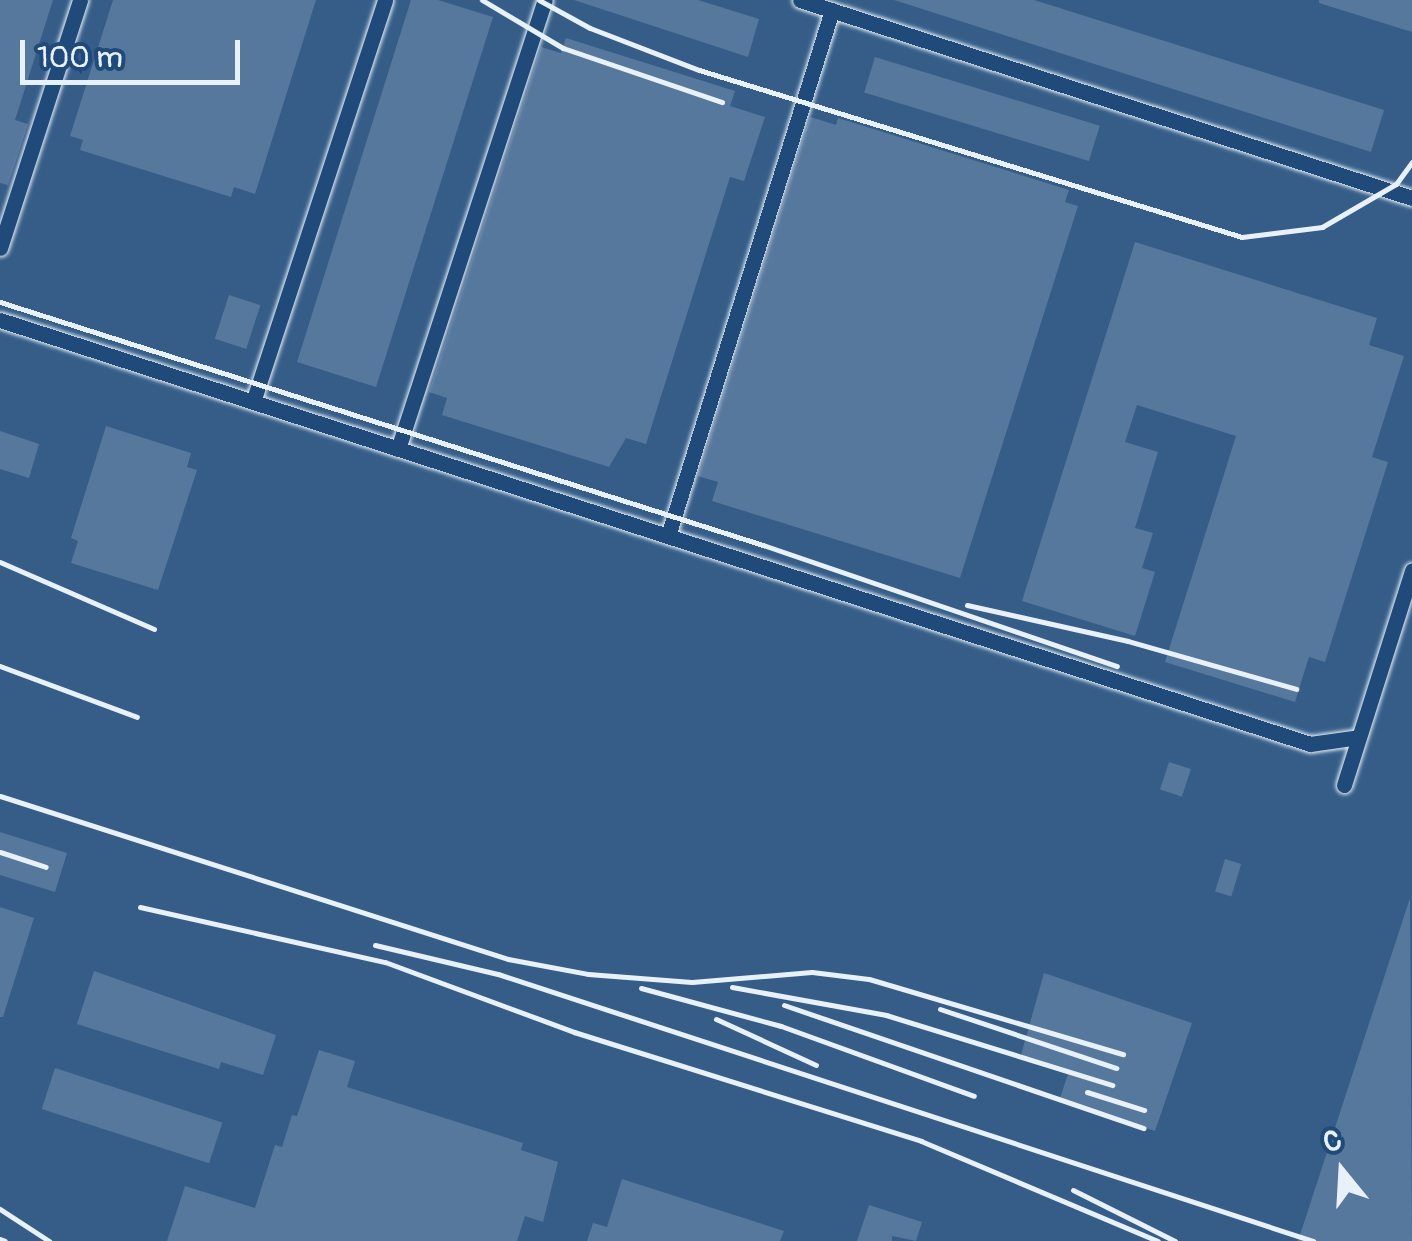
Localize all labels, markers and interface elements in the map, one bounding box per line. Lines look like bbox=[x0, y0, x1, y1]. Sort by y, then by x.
scale bar bbox=[25, 20, 245, 82]
text: 100 m bbox=[37, 39, 123, 76]
north arrow bbox=[1292, 1121, 1392, 1221]
text: С bbox=[1319, 1123, 1346, 1161]

